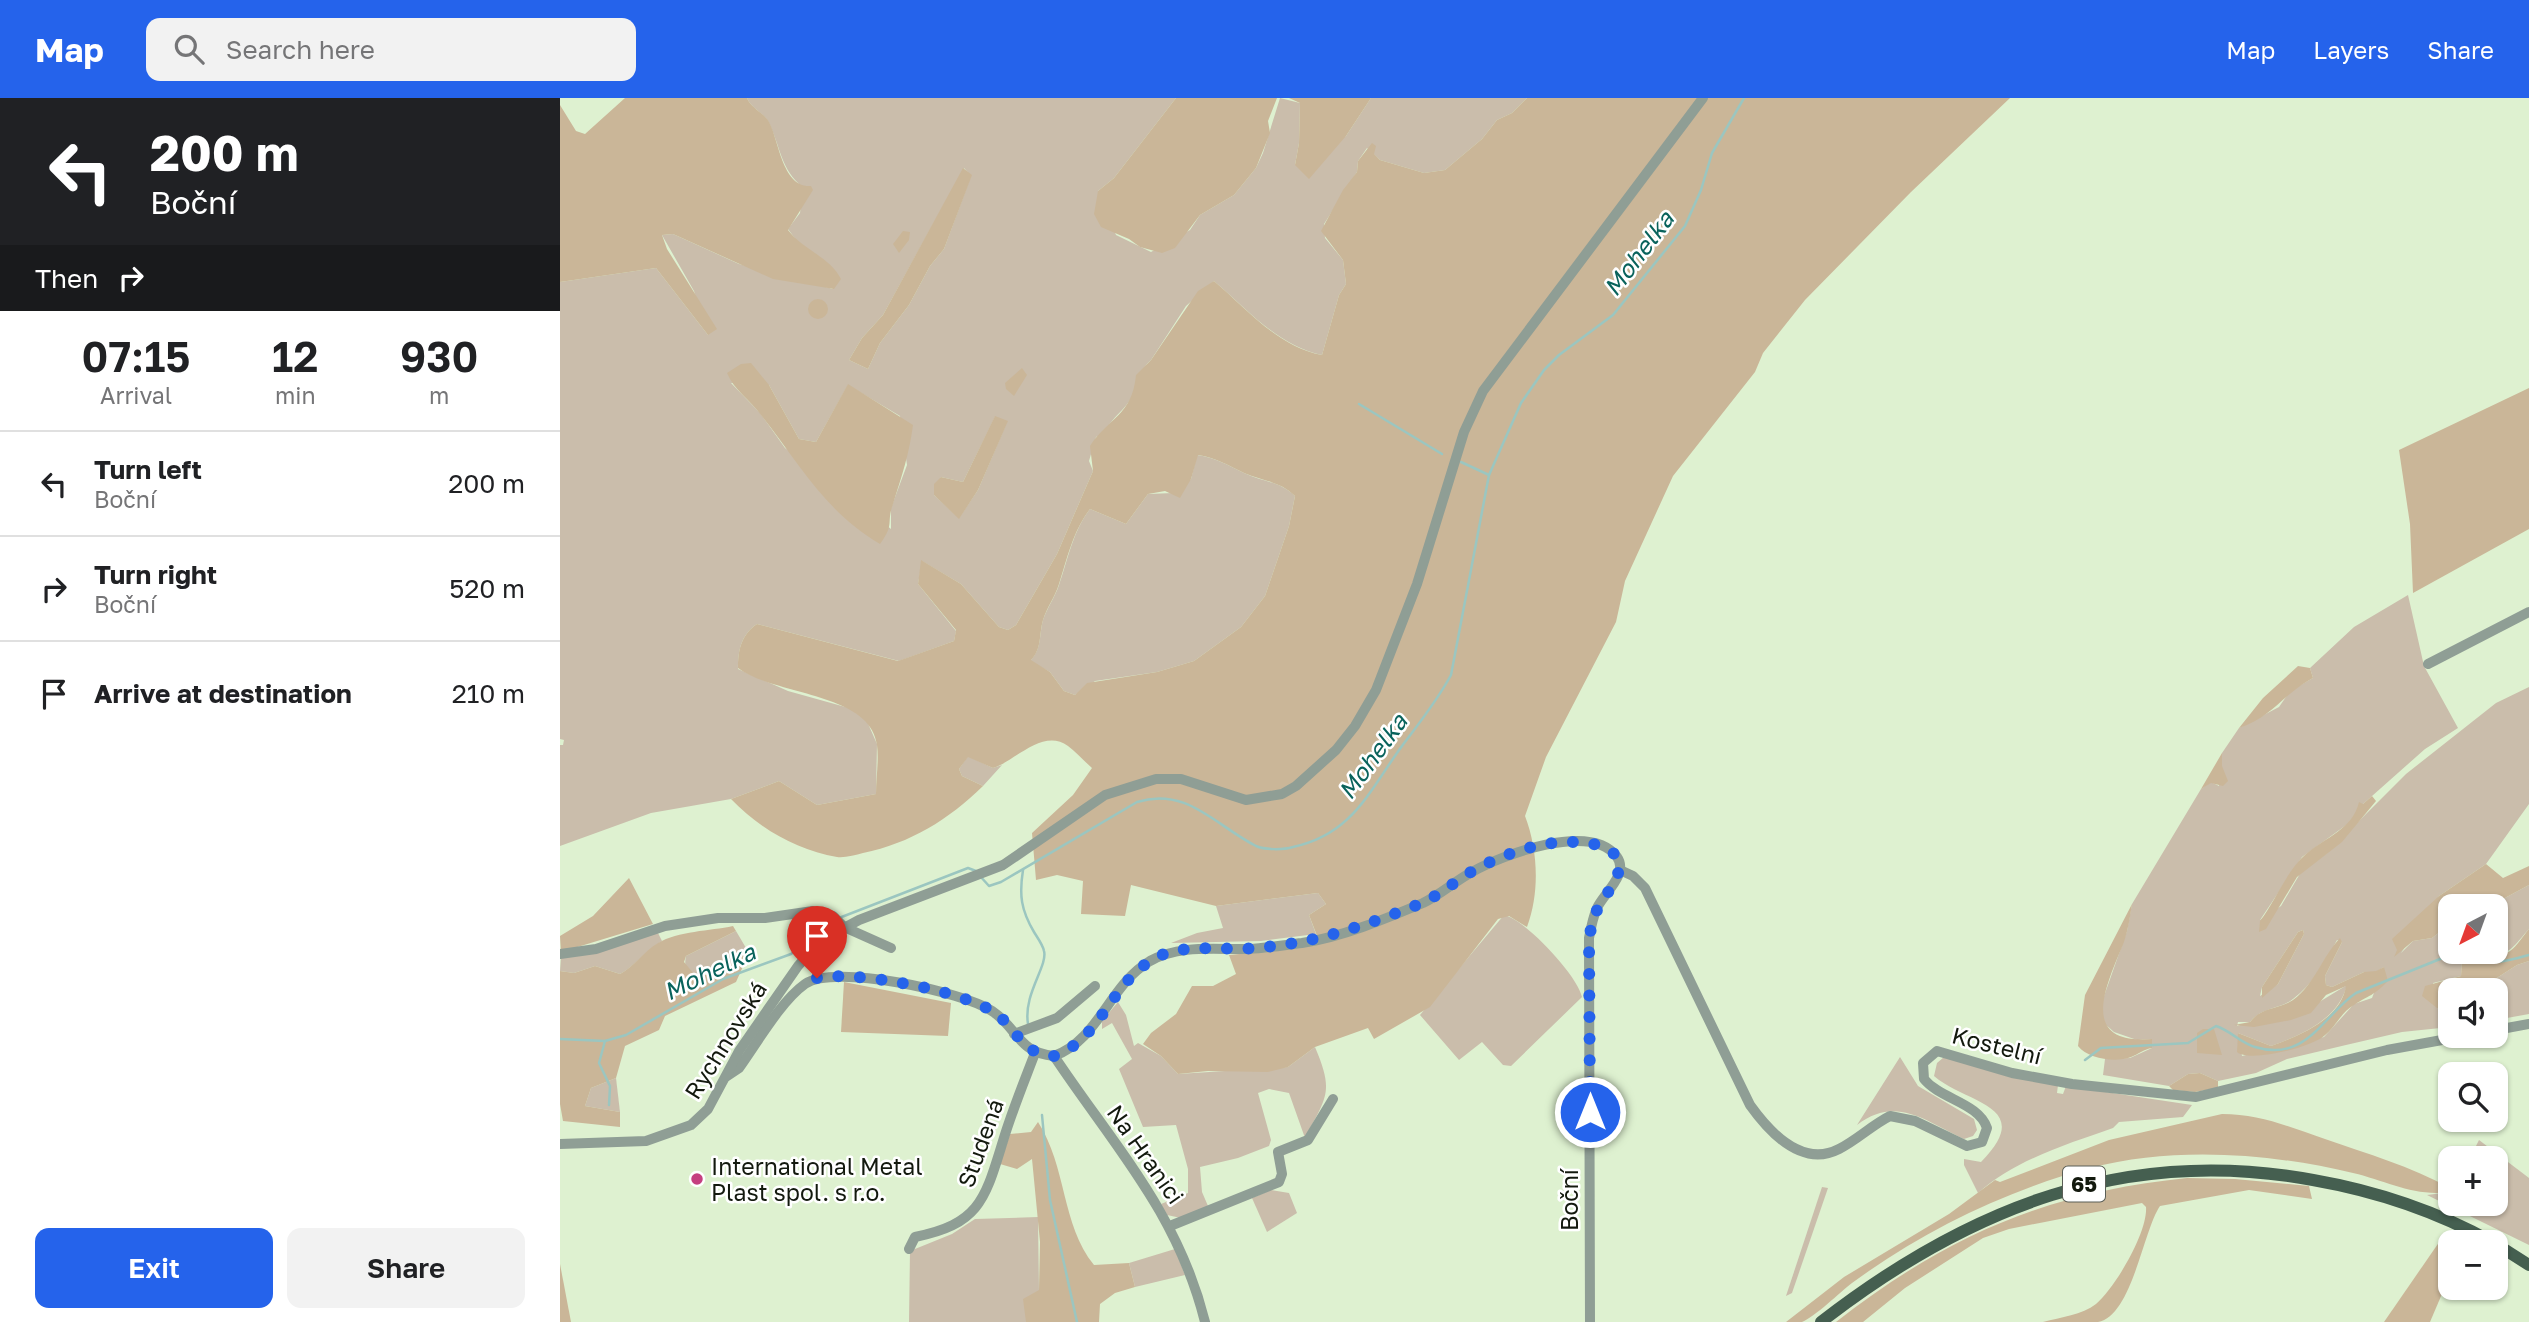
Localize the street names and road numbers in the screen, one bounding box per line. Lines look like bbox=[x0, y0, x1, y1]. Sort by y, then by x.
street label: Rychnovská bbox=[678, 976, 772, 1104]
street label: Kostelní bbox=[1949, 1020, 2047, 1070]
street label: Studená bbox=[951, 1095, 1009, 1191]
street label: Na Hranici bbox=[1102, 1099, 1190, 1209]
road number: 65 bbox=[2063, 1166, 2105, 1202]
street label: Boční bbox=[1555, 1167, 1583, 1231]

